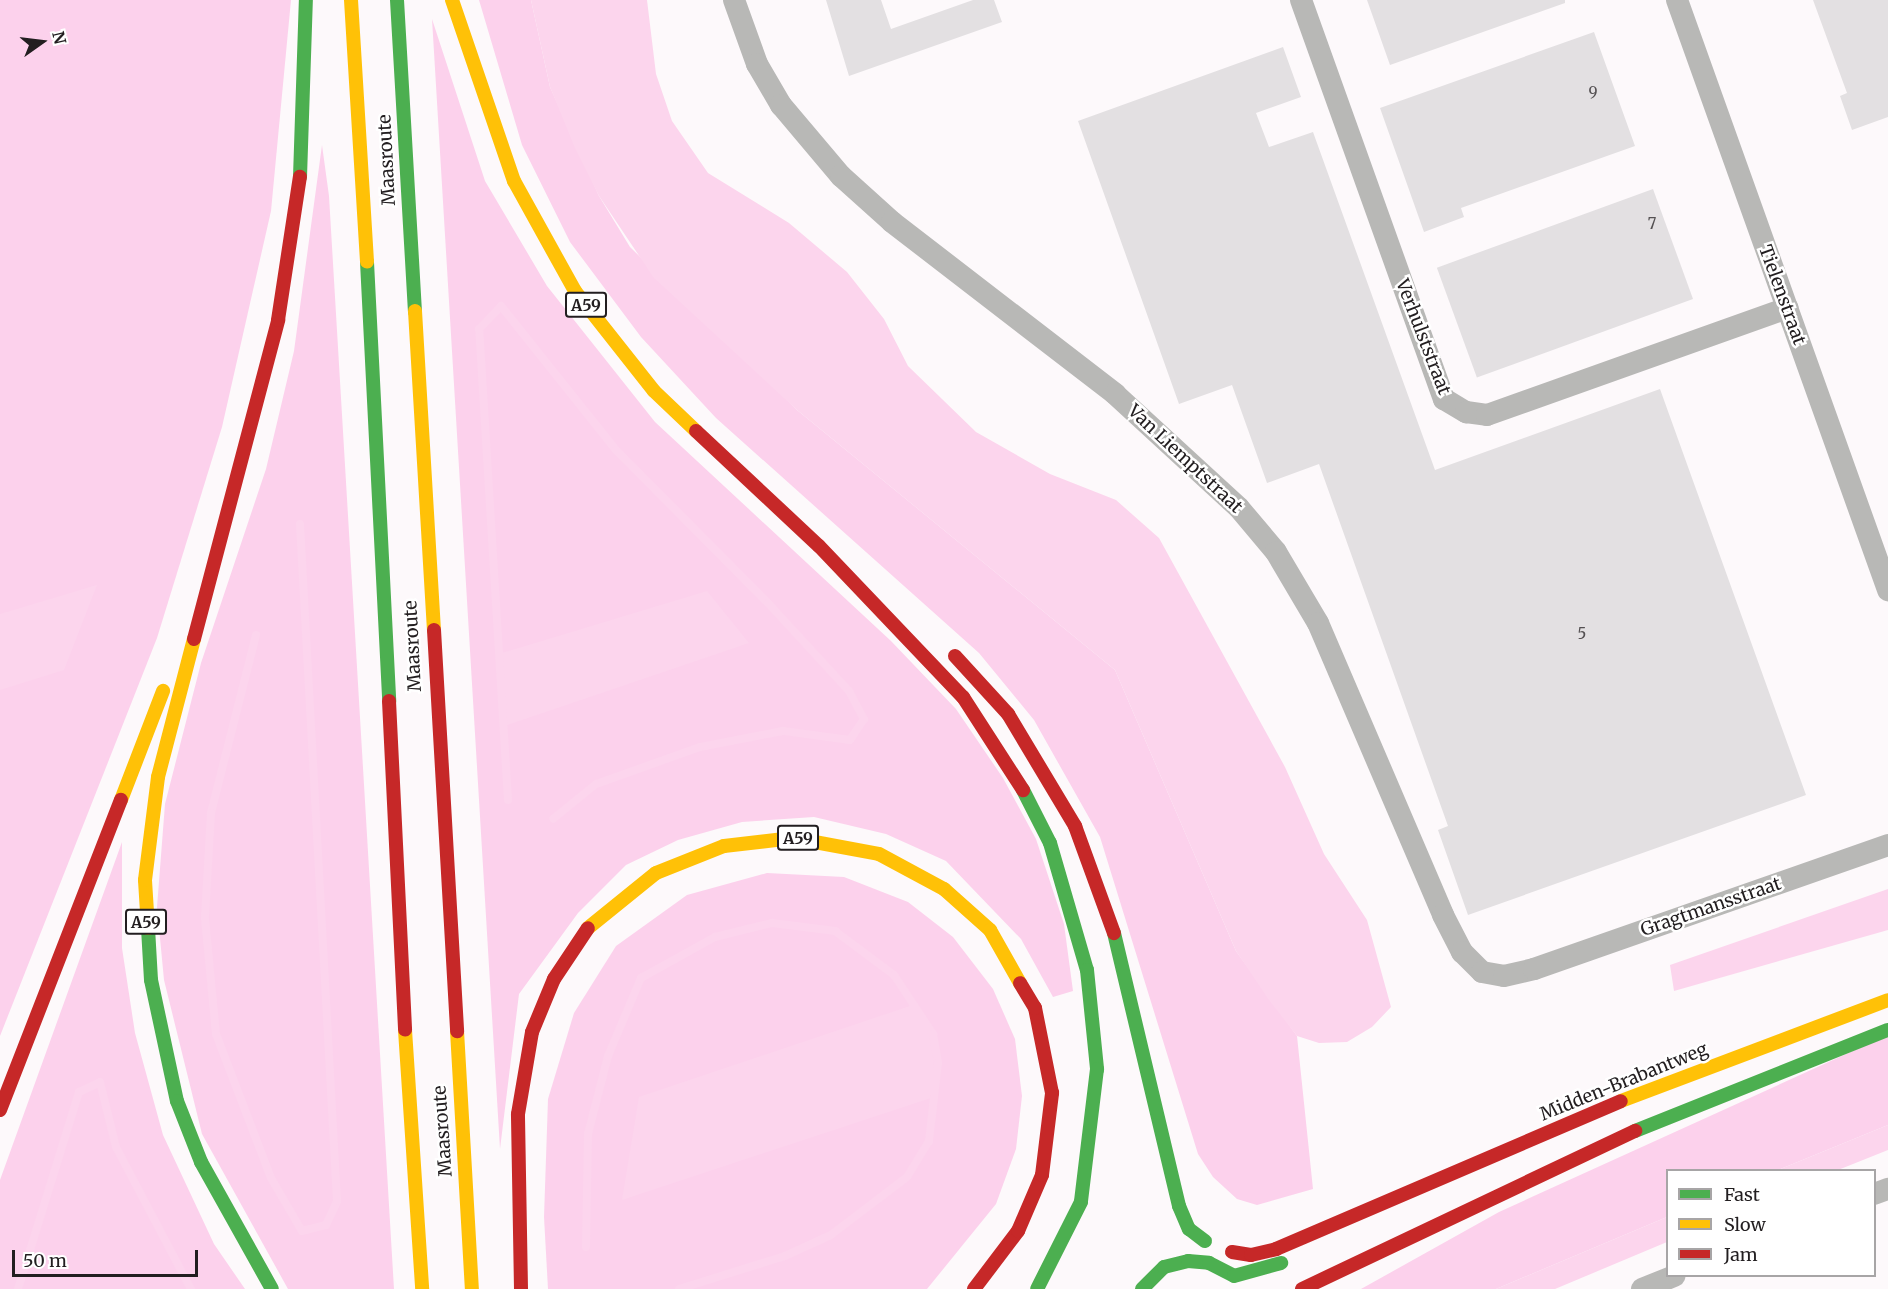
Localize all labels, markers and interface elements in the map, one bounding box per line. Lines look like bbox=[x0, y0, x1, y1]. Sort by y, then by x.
north arrow bbox=[12, 12, 72, 72]
text: N bbox=[48, 29, 71, 46]
house number: 9 bbox=[1588, 84, 1598, 102]
street label: Maasroute bbox=[374, 114, 400, 206]
house number: 7 bbox=[1648, 215, 1656, 233]
street label: Tielenstraat bbox=[1754, 242, 1810, 348]
street label: Verhulststraat bbox=[1391, 276, 1455, 398]
road number: A59 bbox=[565, 292, 607, 318]
street label: Van Liemptstraat bbox=[1123, 400, 1247, 518]
street label: Maasroute bbox=[400, 600, 426, 692]
house number: 5 bbox=[1578, 625, 1586, 643]
road number: A59 bbox=[777, 825, 819, 851]
street label: Gragtmansstraat bbox=[1638, 873, 1784, 941]
road number: A59 bbox=[125, 909, 167, 935]
street label: Midden-Brabantweg bbox=[1537, 1038, 1711, 1126]
street label: Maasroute bbox=[429, 1085, 457, 1177]
legend bbox=[1666, 1169, 1876, 1277]
text: Fast bbox=[1724, 1183, 1760, 1206]
text: Slow bbox=[1724, 1213, 1766, 1236]
scale bar bbox=[15, 1238, 201, 1276]
text: Jam bbox=[1724, 1243, 1758, 1266]
text: 50 m bbox=[23, 1249, 67, 1272]

